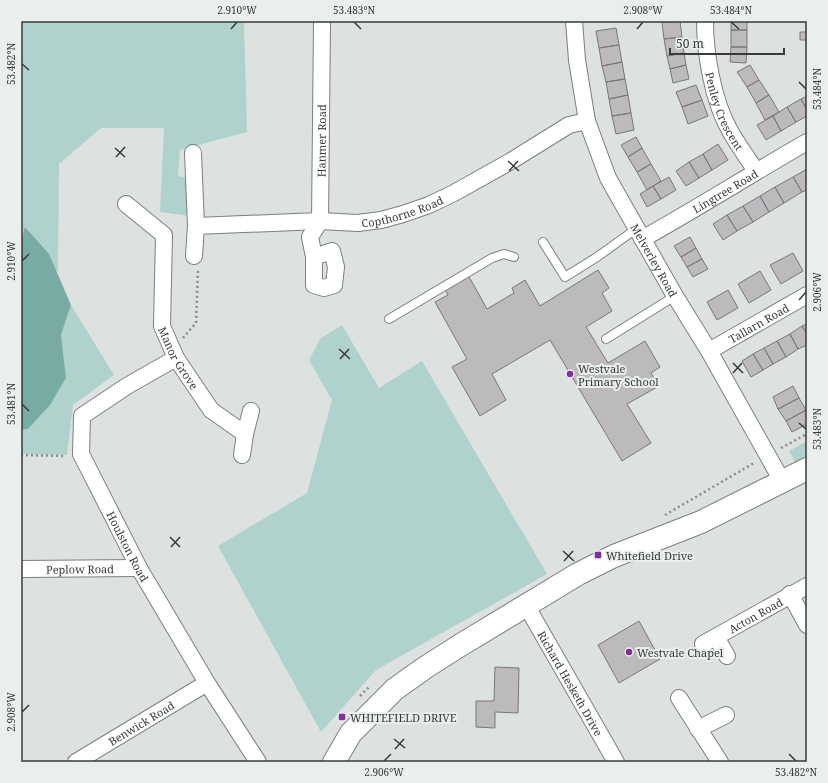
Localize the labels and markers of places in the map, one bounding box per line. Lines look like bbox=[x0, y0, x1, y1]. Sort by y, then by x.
place label: Westvale Primary School bbox=[578, 361, 659, 389]
marker: Westvale Primary School bbox=[565, 369, 575, 379]
place label: Whitefield Drive bbox=[606, 548, 693, 563]
marker: Whitefield Drive bbox=[593, 550, 603, 560]
place label: Westvale Chapel bbox=[637, 645, 724, 660]
marker: Westvale Chapel bbox=[624, 647, 634, 657]
place label: WHITEFIELD DRIVE bbox=[350, 710, 457, 725]
marker: WHITEFIELD DRIVE bbox=[337, 712, 347, 722]

